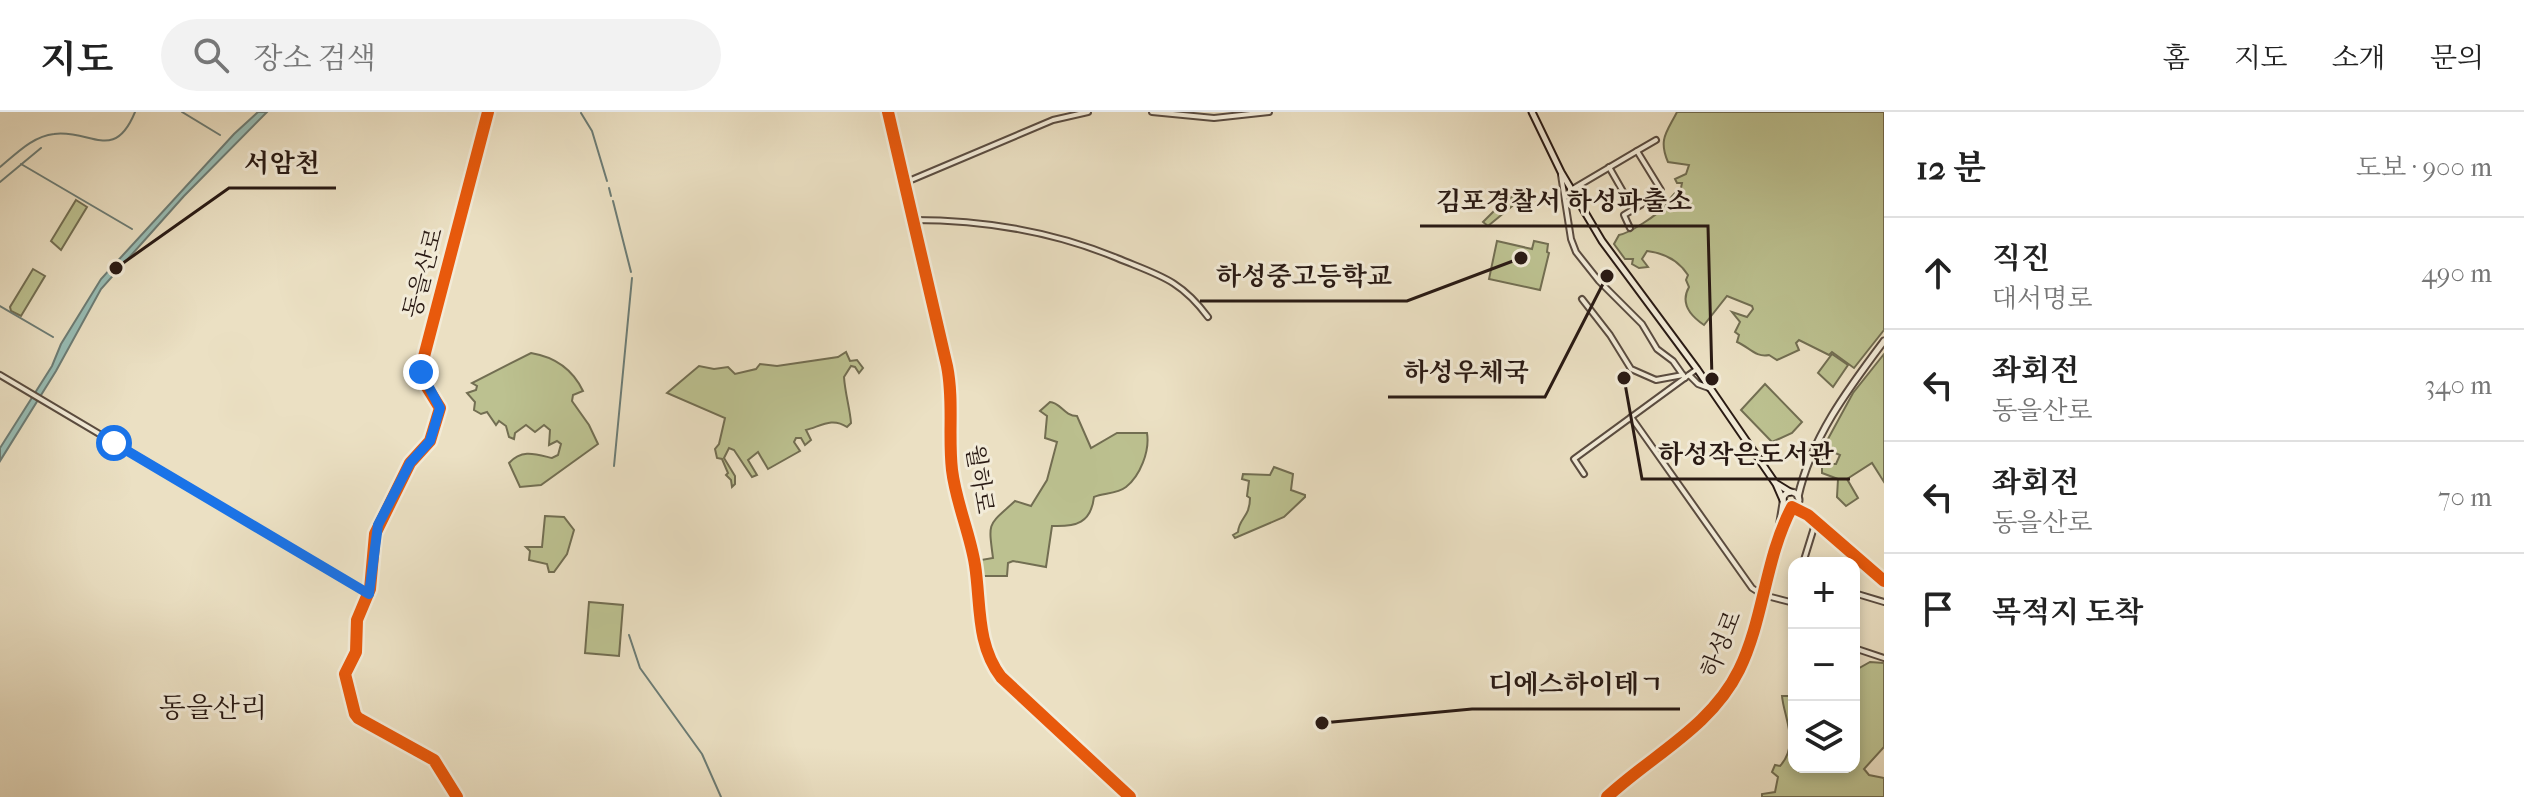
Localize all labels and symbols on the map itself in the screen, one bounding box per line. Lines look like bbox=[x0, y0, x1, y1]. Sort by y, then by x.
callout: 서암천 bbox=[229, 138, 336, 188]
text: 서암천 bbox=[244, 148, 320, 179]
callout: 김포경찰서 하성파출소 bbox=[1420, 176, 1708, 226]
text: 김포경찰서 하성파출소 bbox=[1436, 186, 1692, 217]
street label: 동을산로 bbox=[397, 225, 449, 321]
callout: 하성중고등학교 bbox=[1200, 251, 1407, 301]
text: 하성중고등학교 bbox=[1216, 261, 1392, 292]
callout: 하성우체국 bbox=[1388, 347, 1545, 397]
route end bbox=[403, 354, 439, 390]
text: 하성우체국 bbox=[1403, 357, 1529, 388]
route start bbox=[96, 425, 132, 461]
callout: 하성작은도서관 bbox=[1642, 429, 1850, 479]
text: 하성작은도서관 bbox=[1658, 439, 1835, 470]
street label: 월하로 bbox=[961, 442, 999, 516]
street label: 하성로 bbox=[1695, 607, 1747, 681]
callout: 디에스하이테ㄱ bbox=[1472, 659, 1680, 709]
text: 디에스하이테ㄱ bbox=[1488, 669, 1664, 700]
district label: 동을산리 bbox=[159, 691, 267, 724]

